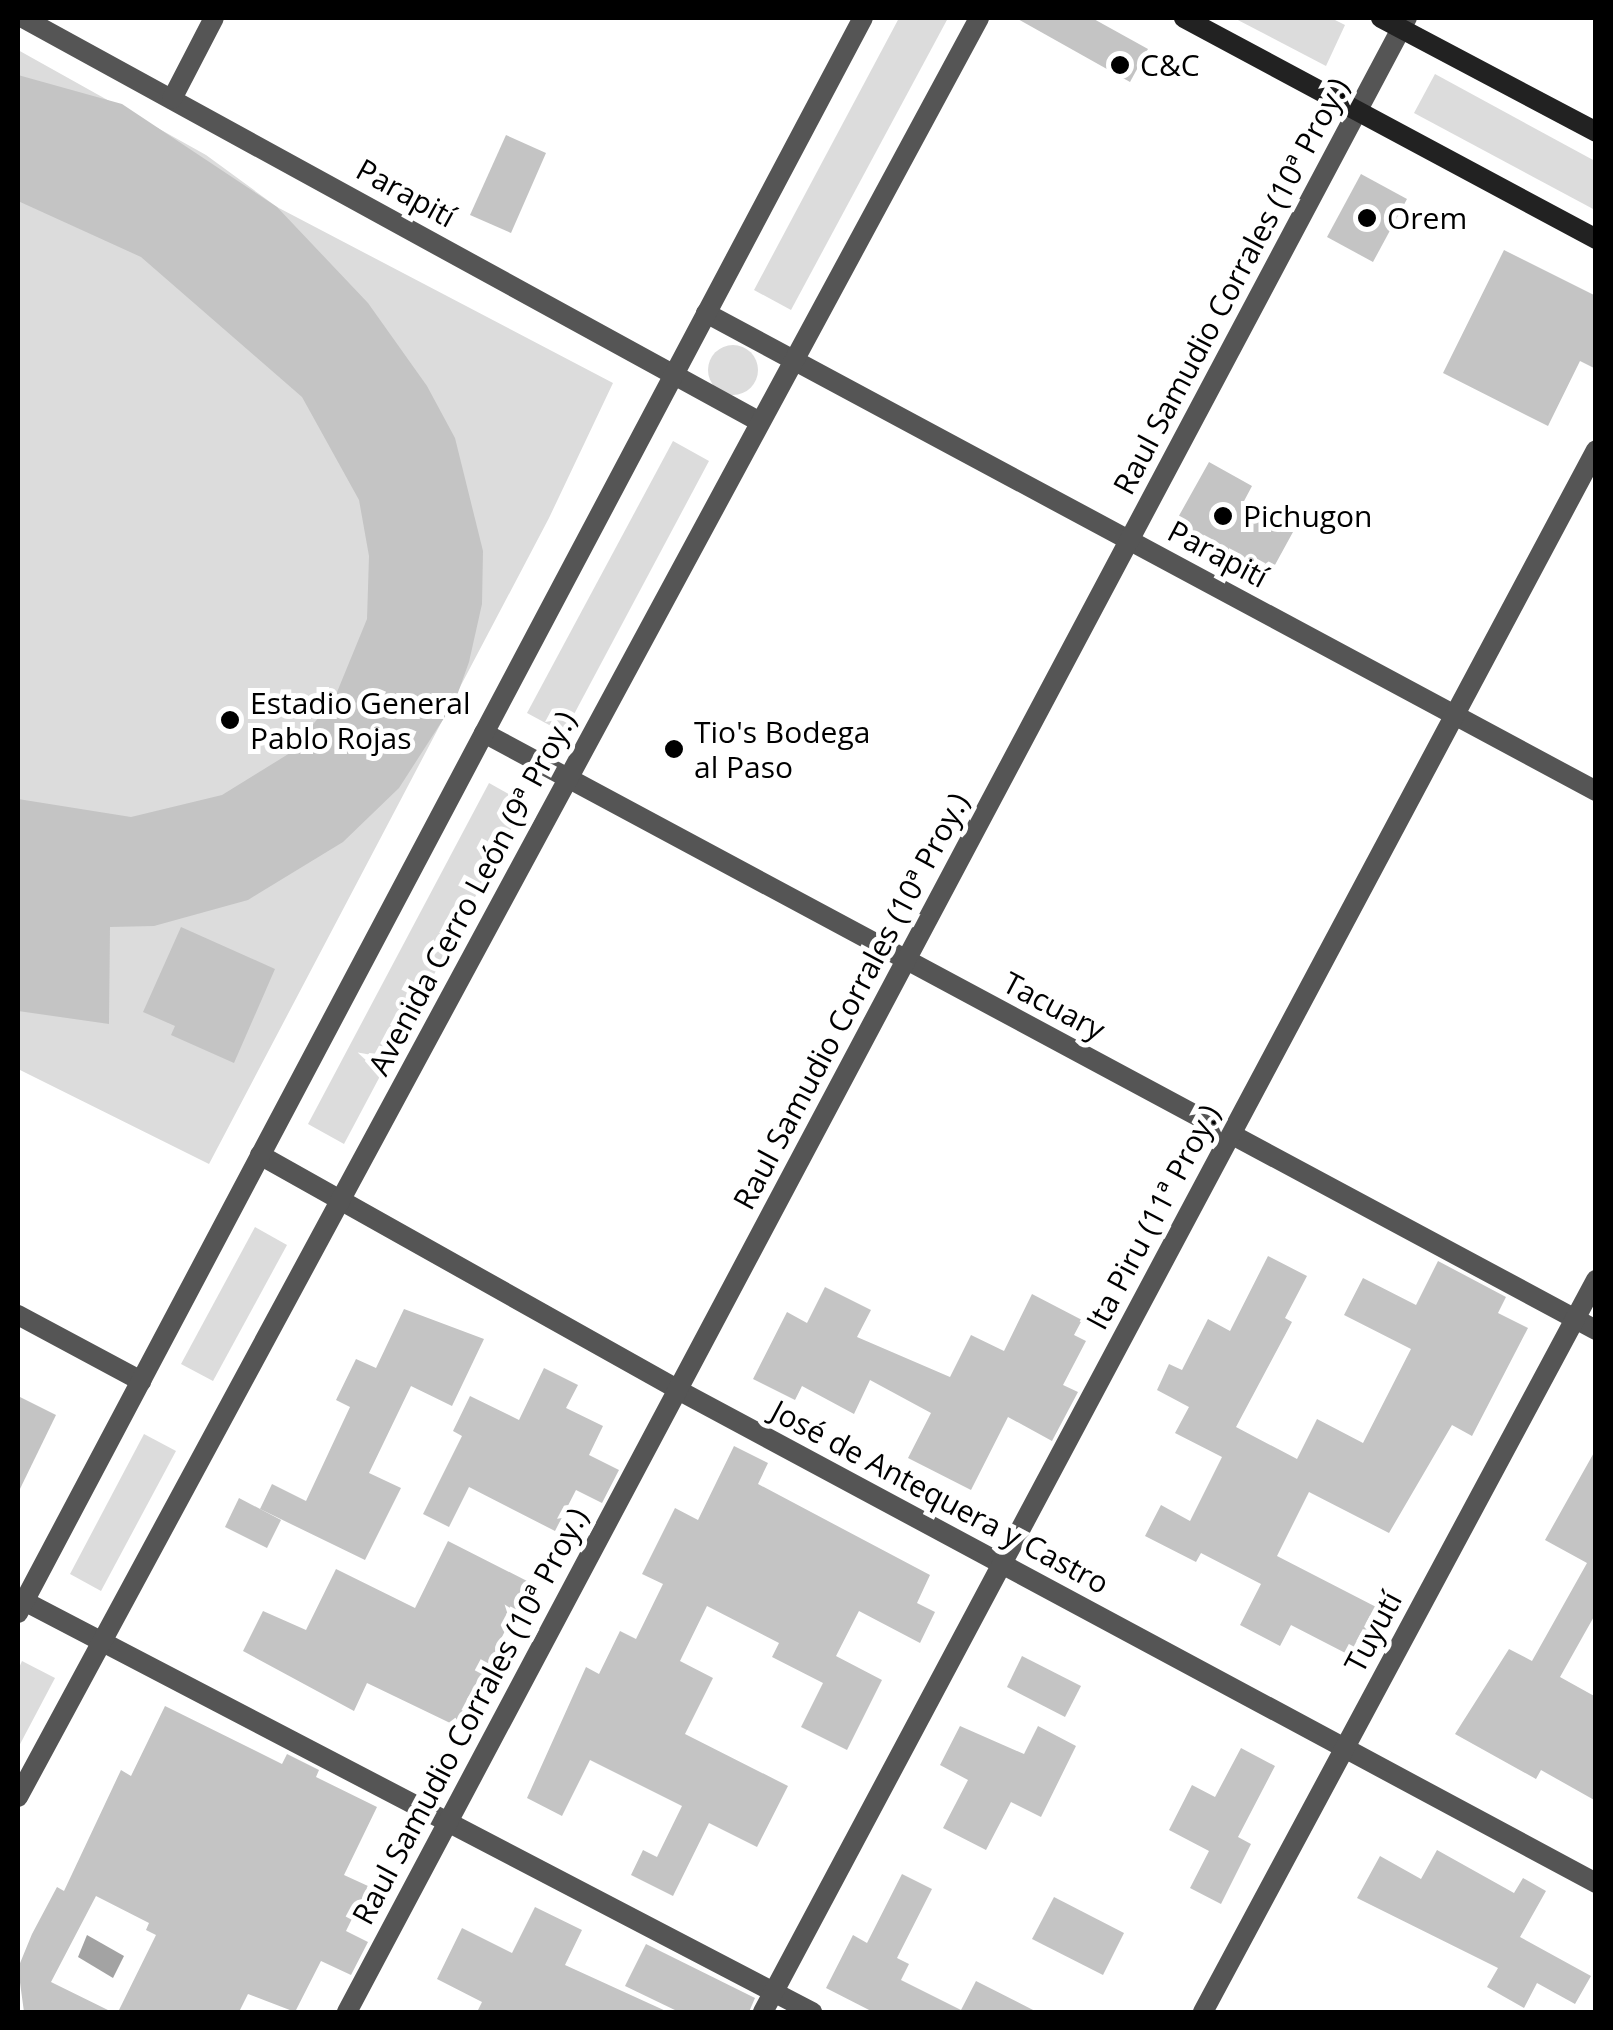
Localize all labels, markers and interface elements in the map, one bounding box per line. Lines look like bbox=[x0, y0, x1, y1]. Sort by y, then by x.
place label: C&C bbox=[1140, 47, 1200, 83]
marker: C&C bbox=[1109, 54, 1131, 76]
street label: Raul Samudio Corrales (10ª Proy.) bbox=[1106, 72, 1356, 500]
street label: Parapití bbox=[350, 151, 462, 235]
place label: Orem bbox=[1387, 200, 1467, 236]
marker: Orem bbox=[1356, 207, 1378, 229]
place label: Pichugon bbox=[1243, 498, 1373, 534]
marker: Pichugon bbox=[1212, 505, 1234, 527]
street label: Parapití bbox=[1162, 513, 1274, 595]
place label: Estadio General Pablo Rojas bbox=[250, 685, 471, 756]
street label: Avenida Cerro León (9ª Proy.) bbox=[361, 705, 583, 1081]
marker: Estadio General Pablo Rojas bbox=[219, 709, 241, 731]
place label: Tio's Bodega al Paso bbox=[694, 714, 870, 784]
marker: Tio's Bodega al Paso bbox=[663, 738, 685, 760]
street label: Raul Samudio Corrales (10ª Proy.) bbox=[726, 787, 976, 1215]
street label: Tacuary bbox=[997, 964, 1111, 1048]
street label: Ita Piru (11ª Proy.) bbox=[1079, 1099, 1227, 1335]
street label: José de Antequera y Castro bbox=[765, 1393, 1115, 1601]
street label: Raul Samudio Corrales (10ª Proy.) bbox=[345, 1502, 595, 1930]
street label: Tuyutí bbox=[1337, 1585, 1409, 1679]

